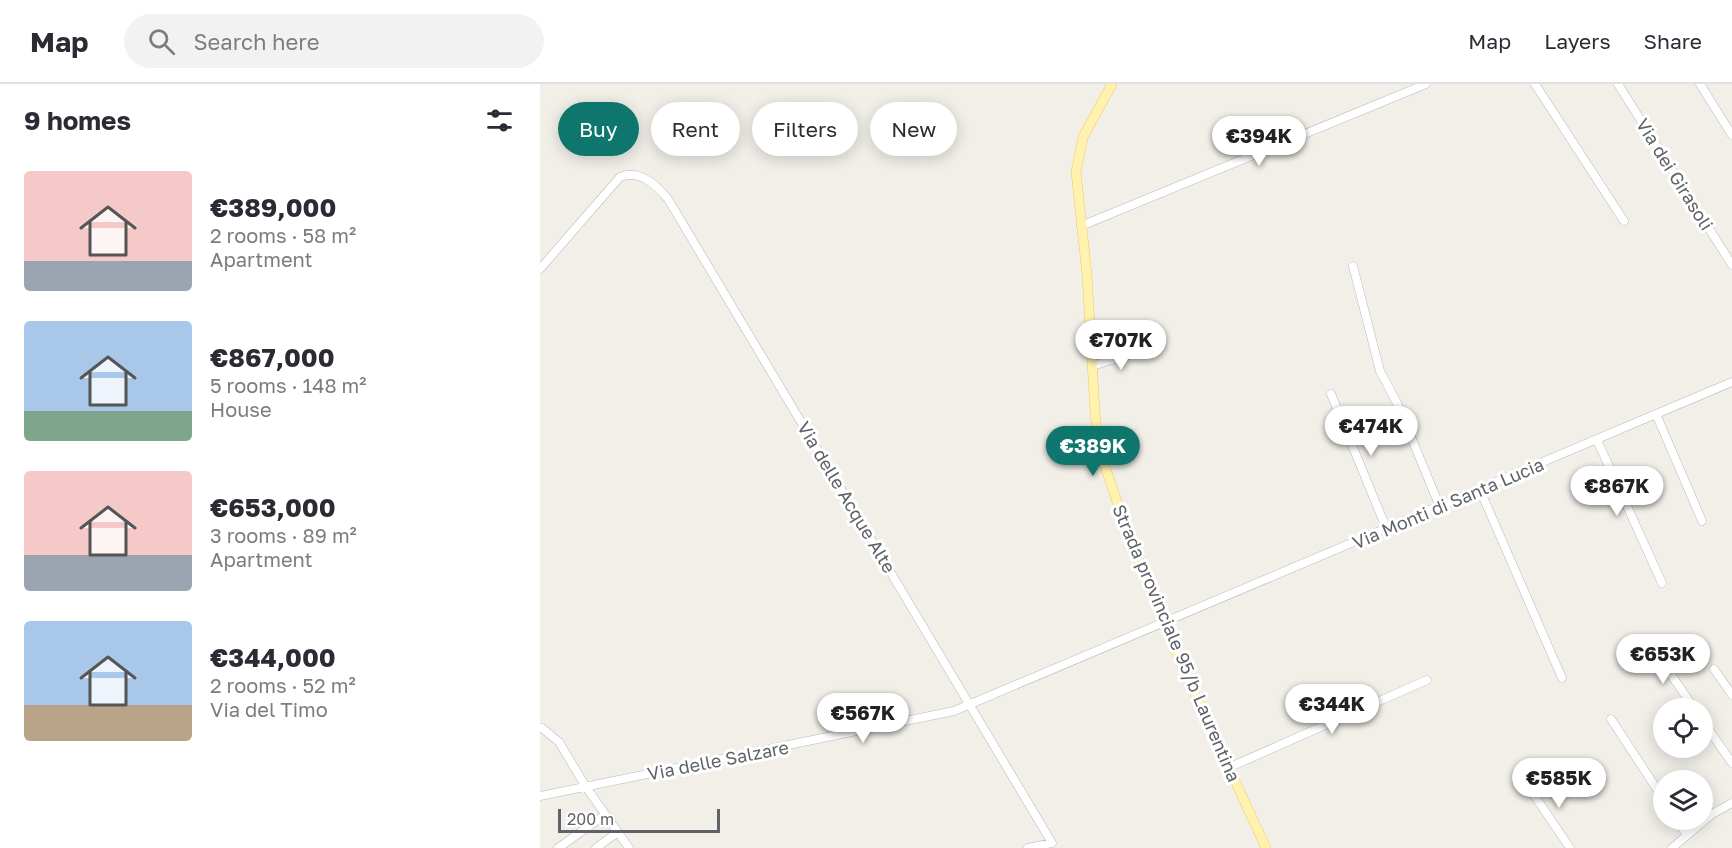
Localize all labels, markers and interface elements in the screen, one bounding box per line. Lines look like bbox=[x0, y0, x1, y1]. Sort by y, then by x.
search box bbox=[124, 14, 544, 68]
text: Map bbox=[30, 25, 88, 58]
icon: search bbox=[145, 25, 178, 58]
text: Search here bbox=[193, 28, 319, 55]
text: Map bbox=[1468, 28, 1511, 54]
text: Layers bbox=[1544, 28, 1611, 54]
text: Share bbox=[1644, 28, 1702, 54]
chip: Buy bbox=[558, 102, 639, 156]
chip: Rent bbox=[651, 102, 740, 156]
chip: Filters bbox=[752, 102, 858, 156]
chip: New bbox=[870, 102, 957, 156]
icon: filters bbox=[483, 104, 516, 137]
text: 9 homes bbox=[24, 105, 131, 136]
street label: Via dei Girasoli bbox=[1632, 114, 1718, 234]
pin: €394K bbox=[1217, 116, 1301, 167]
text: €394K bbox=[1226, 123, 1292, 147]
text: €389,000 bbox=[210, 192, 336, 223]
icon: home bbox=[72, 195, 144, 267]
text: 2 rooms · 58 m² bbox=[210, 223, 356, 247]
text: Apartment bbox=[210, 247, 313, 271]
pin: €707K bbox=[1079, 320, 1163, 371]
text: €707K bbox=[1089, 327, 1153, 351]
text: €867,000 bbox=[210, 342, 335, 373]
icon: home bbox=[72, 345, 144, 417]
text: 5 rooms · 148 m² bbox=[210, 373, 367, 397]
text: House bbox=[210, 397, 272, 421]
pin: €474K bbox=[1329, 406, 1413, 457]
text: €474K bbox=[1339, 413, 1403, 437]
street label: Via delle Acque Alte bbox=[793, 417, 901, 577]
pin: €389K bbox=[1051, 426, 1135, 477]
text: €389K bbox=[1060, 433, 1126, 457]
street label: Via Monti di Santa Lucia bbox=[1349, 453, 1547, 553]
pin: €867K bbox=[1575, 466, 1659, 517]
text: €867K bbox=[1585, 473, 1650, 497]
text: €653,000 bbox=[210, 492, 336, 523]
icon: home bbox=[72, 495, 144, 567]
street label: Strada provinciale 95/b Laurentina bbox=[1108, 501, 1246, 785]
text: 3 rooms · 89 m² bbox=[210, 523, 357, 547]
text: Apartment bbox=[210, 547, 313, 571]
pin: €653K bbox=[1621, 634, 1705, 685]
text: €653K bbox=[1630, 641, 1696, 665]
text: €344,000 bbox=[210, 642, 336, 673]
icon: home bbox=[72, 645, 144, 717]
text: 2 rooms · 52 m² bbox=[210, 673, 356, 697]
pin: €344K bbox=[1290, 684, 1374, 735]
text: €344K bbox=[1299, 691, 1365, 715]
pin: €567K bbox=[821, 693, 905, 744]
text: Via del Timo bbox=[210, 697, 328, 721]
map controls bbox=[1653, 698, 1713, 830]
button: locate bbox=[1653, 698, 1713, 758]
text: €567K bbox=[831, 700, 895, 724]
street label: Via delle Salzare bbox=[645, 736, 791, 784]
pin: €585K bbox=[1517, 758, 1601, 809]
text: €585K bbox=[1526, 765, 1592, 789]
button: layers bbox=[1653, 770, 1713, 830]
scale bar bbox=[558, 806, 720, 834]
text: 200 m bbox=[567, 809, 614, 829]

